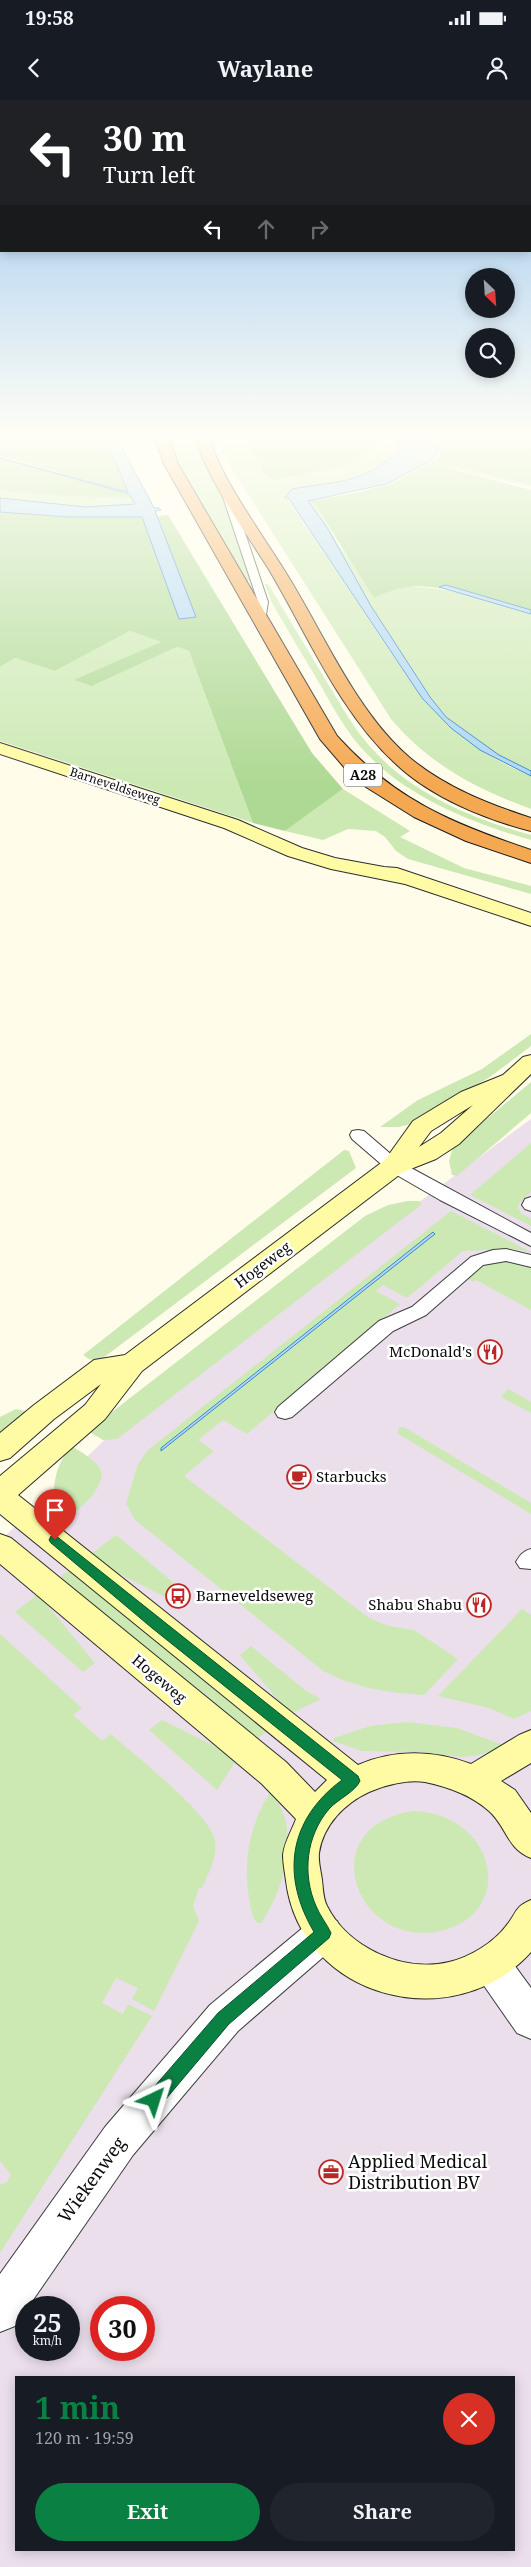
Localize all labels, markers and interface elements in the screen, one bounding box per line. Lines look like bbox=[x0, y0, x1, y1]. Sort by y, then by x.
text: 19:58 bbox=[25, 5, 74, 31]
text: Waylane bbox=[218, 53, 313, 83]
icon: back bbox=[20, 54, 48, 82]
icon: person bbox=[483, 54, 511, 82]
text: 30 m bbox=[103, 114, 186, 161]
icon: left bbox=[20, 120, 85, 185]
text: Turn left bbox=[103, 159, 195, 189]
icon: left bbox=[199, 215, 227, 243]
icon: ahead bbox=[252, 215, 280, 243]
icon: right bbox=[305, 215, 333, 243]
north arrow bbox=[465, 268, 515, 318]
map controls bbox=[465, 268, 515, 378]
button: search bbox=[465, 328, 515, 378]
street label: Barneveldseweg bbox=[68, 763, 163, 808]
road number: A28 bbox=[344, 764, 382, 786]
street label: Hogeweg bbox=[230, 1236, 295, 1292]
restaurant icon: McDonald's bbox=[477, 1339, 503, 1365]
place label: McDonald's bbox=[389, 1341, 472, 1361]
cafe icon: Starbucks bbox=[286, 1464, 312, 1490]
place label: Starbucks bbox=[316, 1466, 387, 1486]
pin bbox=[34, 1489, 76, 1540]
icon: arrive bbox=[41, 1496, 69, 1524]
bus stop icon: Barneveldseweg bbox=[165, 1583, 191, 1609]
place label: Barneveldseweg bbox=[196, 1585, 313, 1605]
restaurant icon: Shabu Shabu bbox=[466, 1592, 492, 1618]
place label: Shabu Shabu bbox=[368, 1594, 462, 1614]
street label: Hogeweg bbox=[128, 1649, 191, 1707]
position arrow bbox=[127, 2073, 179, 2125]
street label: Wiekenweg bbox=[52, 2131, 131, 2227]
place label: Applied Medical Distribution BV bbox=[348, 2149, 488, 2194]
office icon: Applied Medical Distribution BV bbox=[318, 2159, 344, 2185]
speed limit sign: 30 bbox=[90, 2296, 155, 2361]
text: 25 bbox=[33, 2305, 62, 2339]
text: km/h bbox=[33, 2332, 62, 2349]
text: 1 min bbox=[35, 2387, 120, 2428]
button: close bbox=[443, 2393, 495, 2445]
text: 120 m · 19:59 bbox=[35, 2427, 134, 2449]
button: Exit bbox=[35, 2483, 260, 2541]
button: Share bbox=[270, 2483, 495, 2541]

